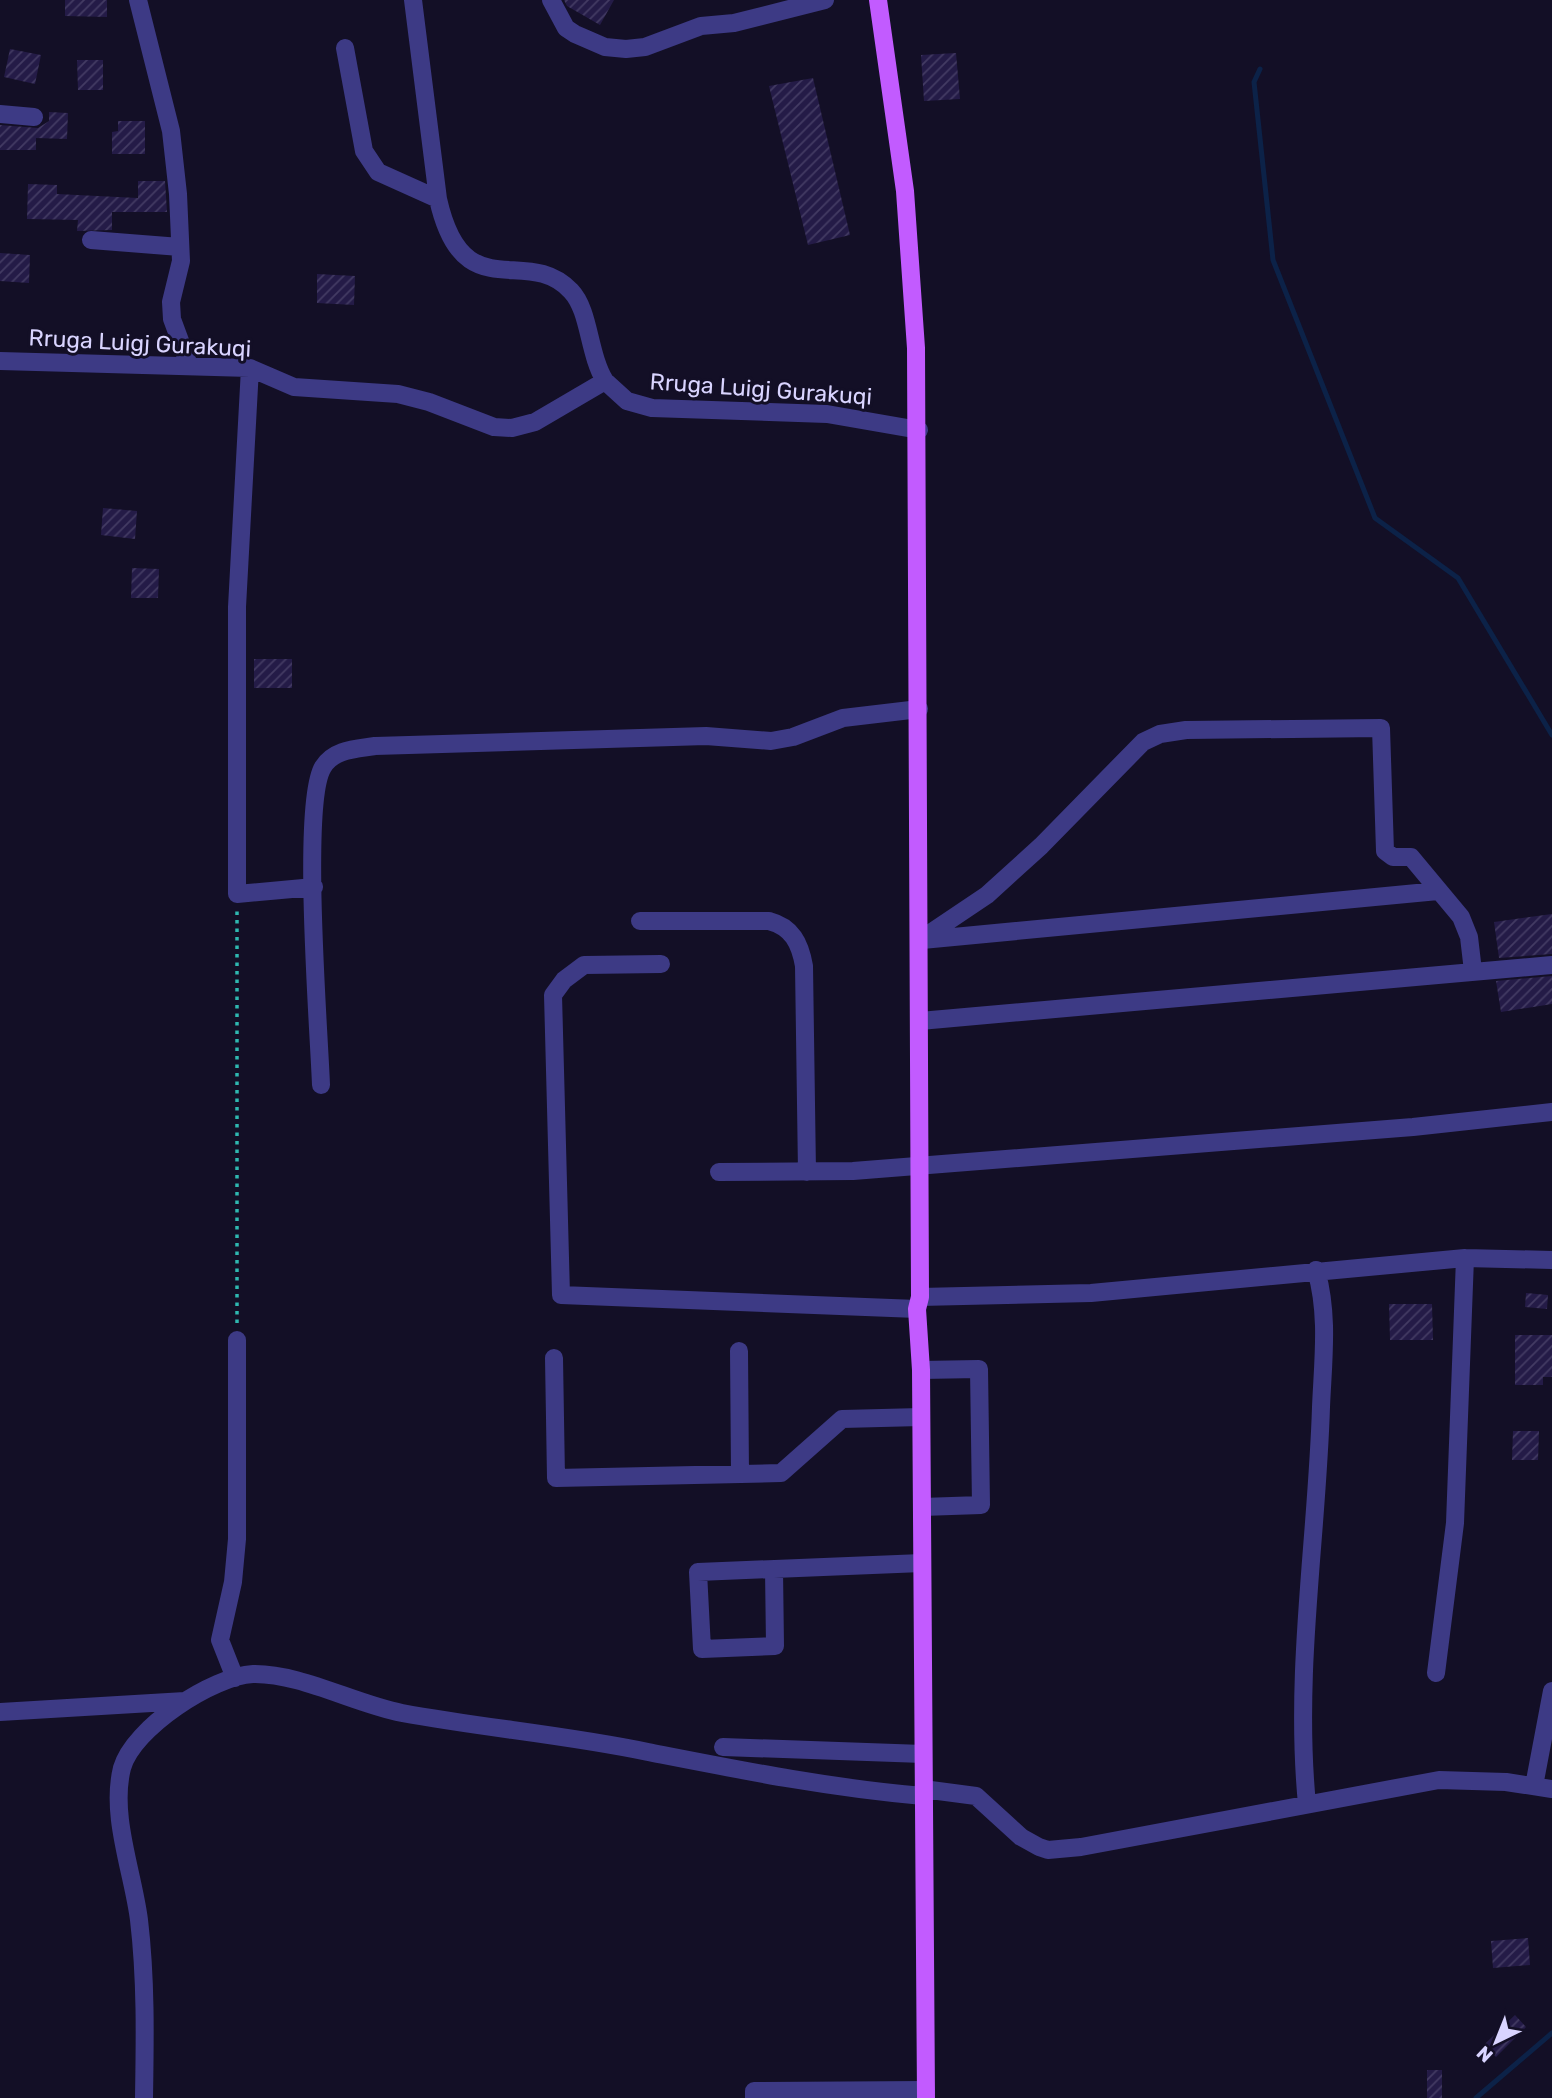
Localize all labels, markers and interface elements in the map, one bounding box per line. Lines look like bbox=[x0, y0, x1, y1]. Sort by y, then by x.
street label: Rruga Luigj Gurakuqi bbox=[28, 323, 252, 363]
street label: Rruga Luigj Gurakuqi bbox=[649, 367, 873, 411]
north arrow bbox=[1461, 2007, 1531, 2077]
text: N bbox=[1472, 2041, 1498, 2067]

